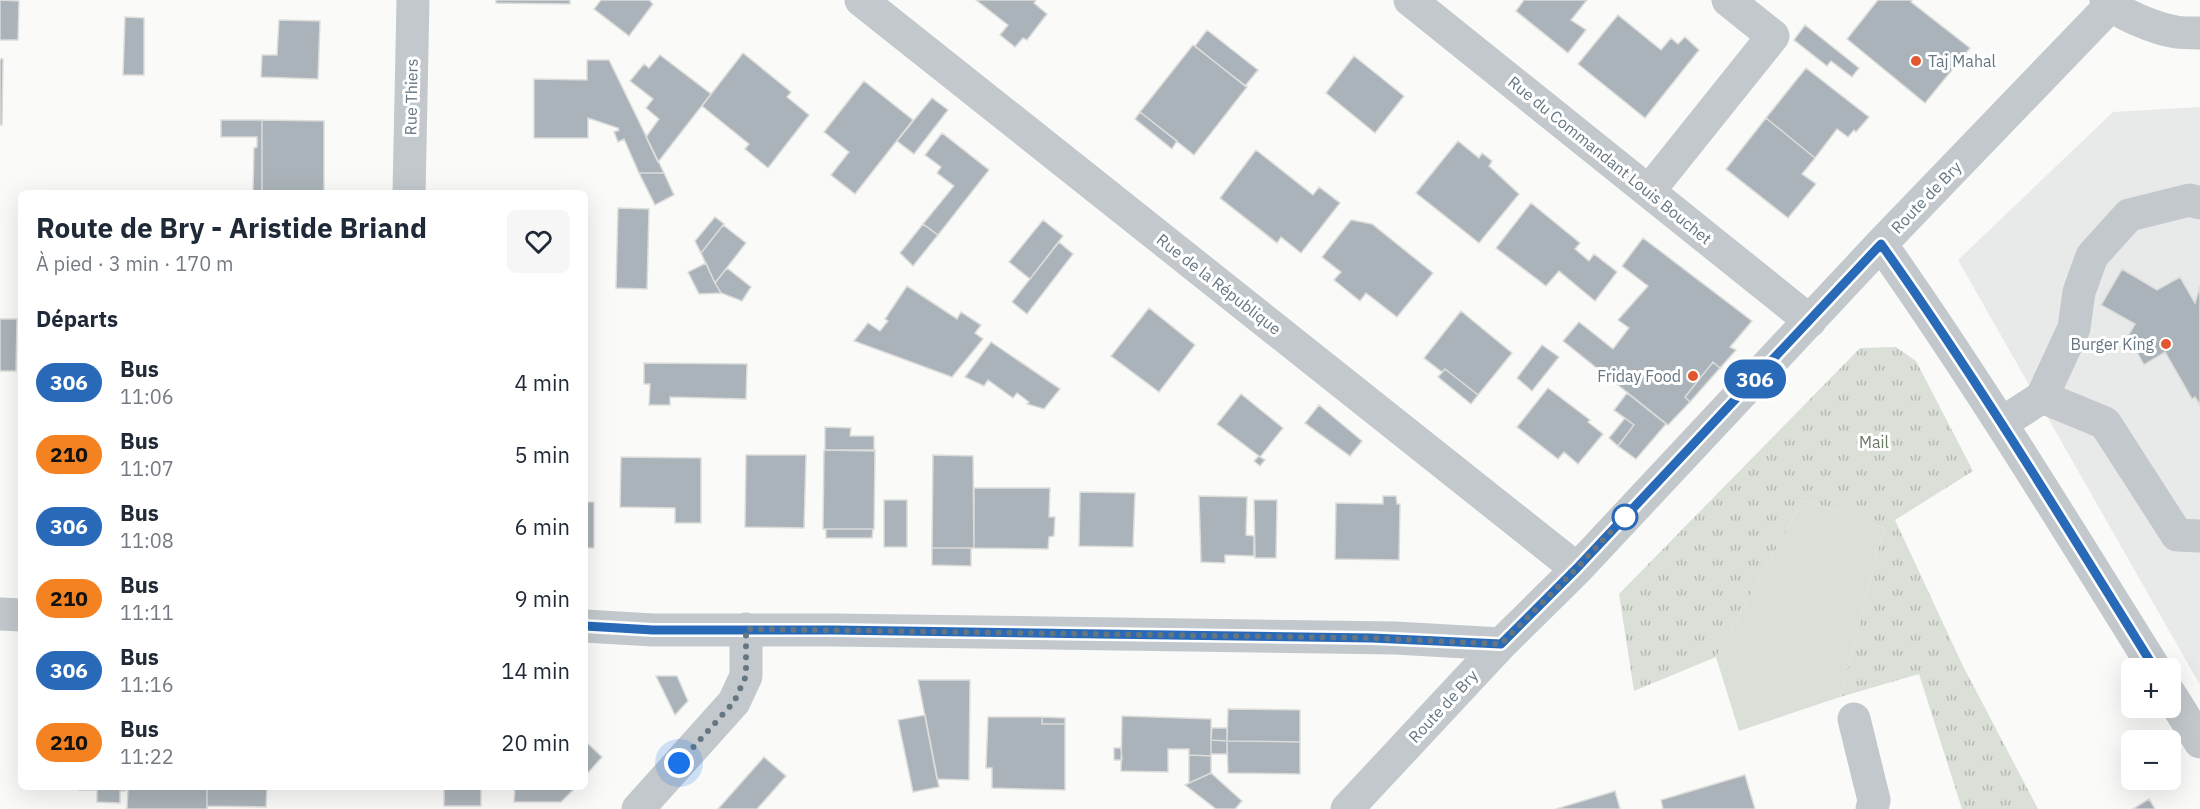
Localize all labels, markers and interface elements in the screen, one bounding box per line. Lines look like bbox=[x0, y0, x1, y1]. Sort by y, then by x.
place label: Taj Mahal bbox=[1928, 51, 1996, 71]
marker: Taj Mahal bbox=[1909, 54, 1923, 68]
street label: Rue Thiers bbox=[400, 59, 422, 135]
street label: Rue du Commandant Louis Bouchet bbox=[1504, 72, 1716, 248]
street label: Route de Bry bbox=[1887, 157, 1965, 237]
text: Route de Bry - Aristide Briand bbox=[36, 209, 427, 246]
button: heart bbox=[507, 210, 570, 273]
street label: Rue de la République bbox=[1153, 229, 1285, 339]
text: À pied · 3 min · 170 m bbox=[36, 250, 233, 277]
text: Départs bbox=[36, 304, 118, 333]
place label: Burger King bbox=[2070, 334, 2155, 354]
marker: Burger King bbox=[2159, 337, 2173, 351]
text: Bus bbox=[120, 354, 159, 383]
line badge: 306 bbox=[1720, 360, 1790, 398]
text: 306 bbox=[1736, 365, 1774, 393]
place label: Friday Food bbox=[1597, 366, 1681, 386]
text: 306 bbox=[50, 368, 88, 396]
text: 4 min bbox=[514, 368, 570, 397]
marker: Friday Food bbox=[1686, 369, 1700, 383]
text: 11:06 bbox=[120, 383, 174, 410]
text: Bus bbox=[120, 426, 159, 455]
park label: Mail bbox=[1859, 432, 1889, 452]
text: 210 bbox=[50, 440, 88, 468]
text: 5 min bbox=[514, 440, 570, 469]
text: 11:07 bbox=[120, 455, 174, 482]
text: Bus bbox=[120, 498, 159, 527]
unlabelled marker bbox=[1612, 504, 1638, 530]
text: 306 bbox=[50, 512, 88, 540]
text: 6 min bbox=[514, 512, 570, 541]
text: 11:08 bbox=[120, 527, 174, 554]
text: Bus bbox=[120, 570, 159, 599]
text: 210 bbox=[50, 584, 88, 612]
text: 9 min bbox=[514, 584, 570, 613]
text: 11:11 bbox=[120, 599, 174, 626]
text: Bus bbox=[120, 642, 159, 671]
text: 306 bbox=[50, 656, 88, 684]
text: 14 min bbox=[501, 656, 570, 685]
map controls bbox=[2121, 658, 2181, 790]
button: + bbox=[2121, 658, 2181, 718]
street label: Route de Bry bbox=[1404, 665, 1482, 747]
text: 11:16 bbox=[120, 671, 174, 698]
text: Bus bbox=[120, 714, 159, 743]
text: 210 bbox=[50, 728, 88, 756]
text: 20 min bbox=[501, 728, 570, 757]
button: − bbox=[2121, 730, 2181, 790]
text: 11:22 bbox=[120, 743, 174, 770]
your location bbox=[664, 748, 694, 778]

